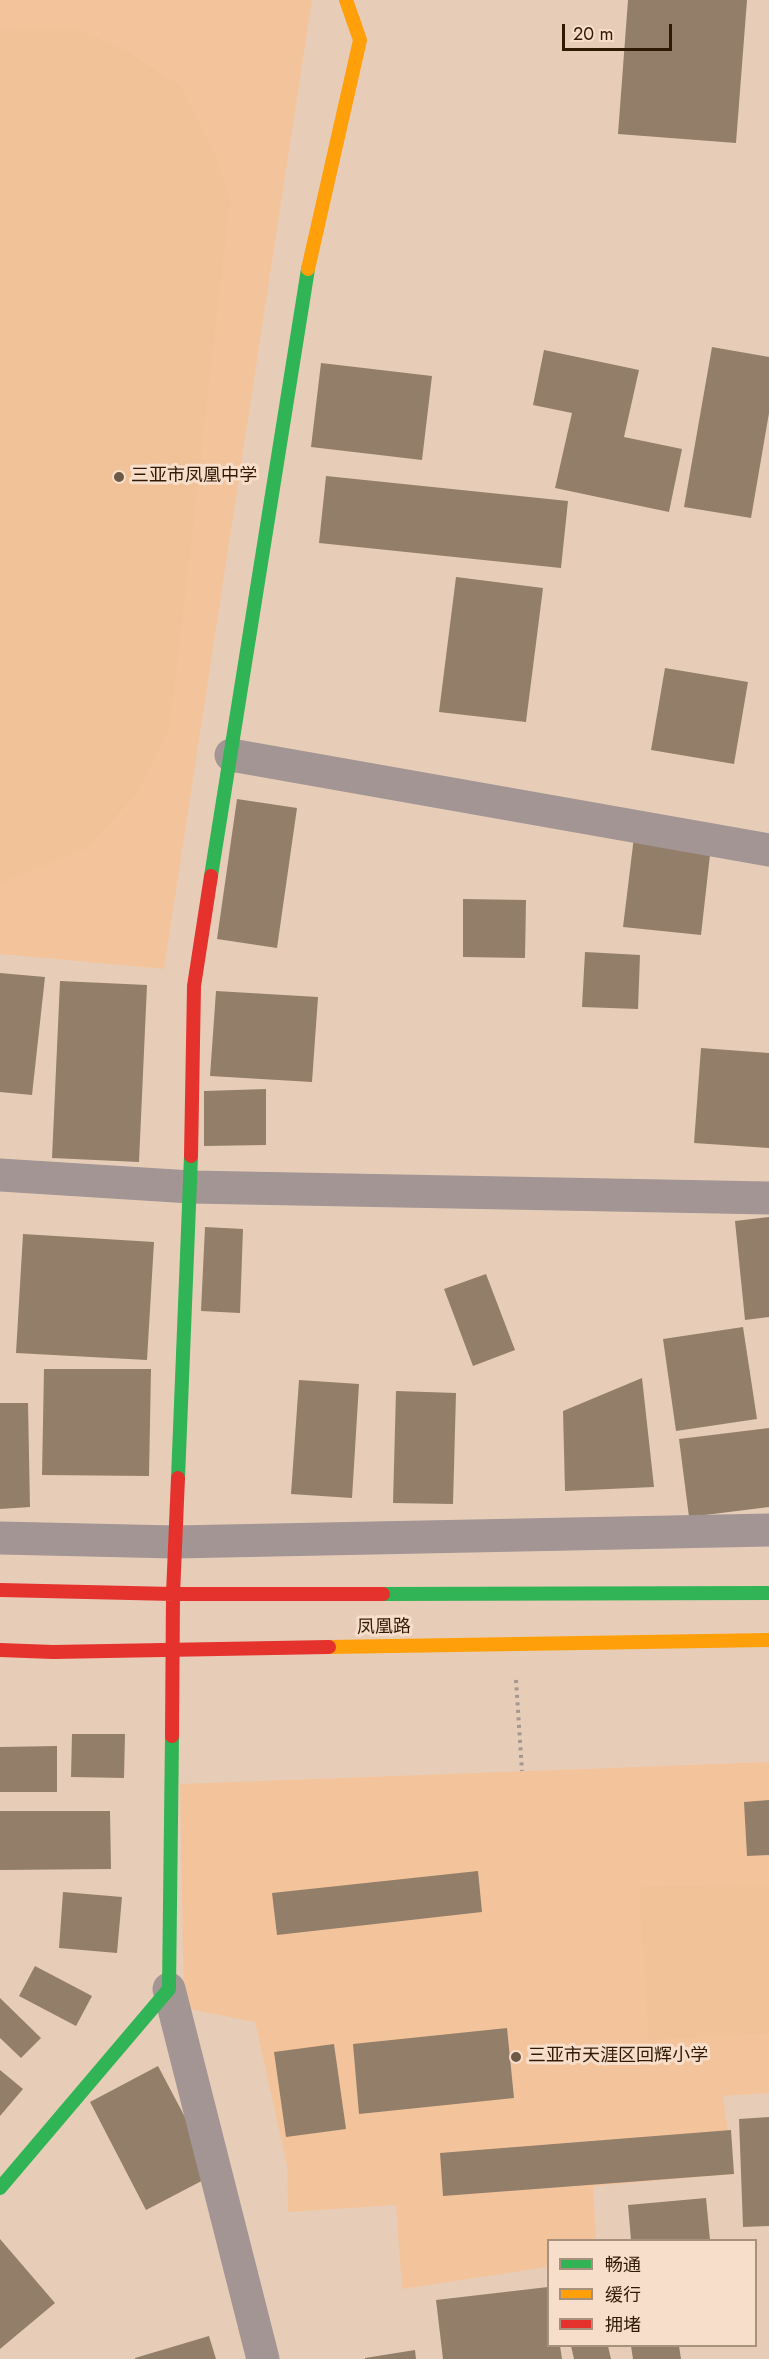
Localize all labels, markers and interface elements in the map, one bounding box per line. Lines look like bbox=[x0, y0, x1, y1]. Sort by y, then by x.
scale bar bbox=[565, 12, 674, 50]
text: 20 m bbox=[573, 21, 613, 47]
place label: 三亚市凤凰中学 bbox=[131, 466, 257, 488]
marker: 三亚市凤凰中学 bbox=[112, 470, 126, 484]
street label: 凤凰路 bbox=[357, 1617, 411, 1639]
place label: 三亚市天涯区回辉小学 bbox=[528, 2046, 708, 2068]
marker: 三亚市天涯区回辉小学 bbox=[509, 2050, 523, 2064]
legend bbox=[547, 2239, 757, 2347]
text: 畅通 bbox=[605, 2252, 641, 2278]
text: 缓行 bbox=[605, 2282, 641, 2308]
text: 拥堵 bbox=[605, 2312, 641, 2338]

